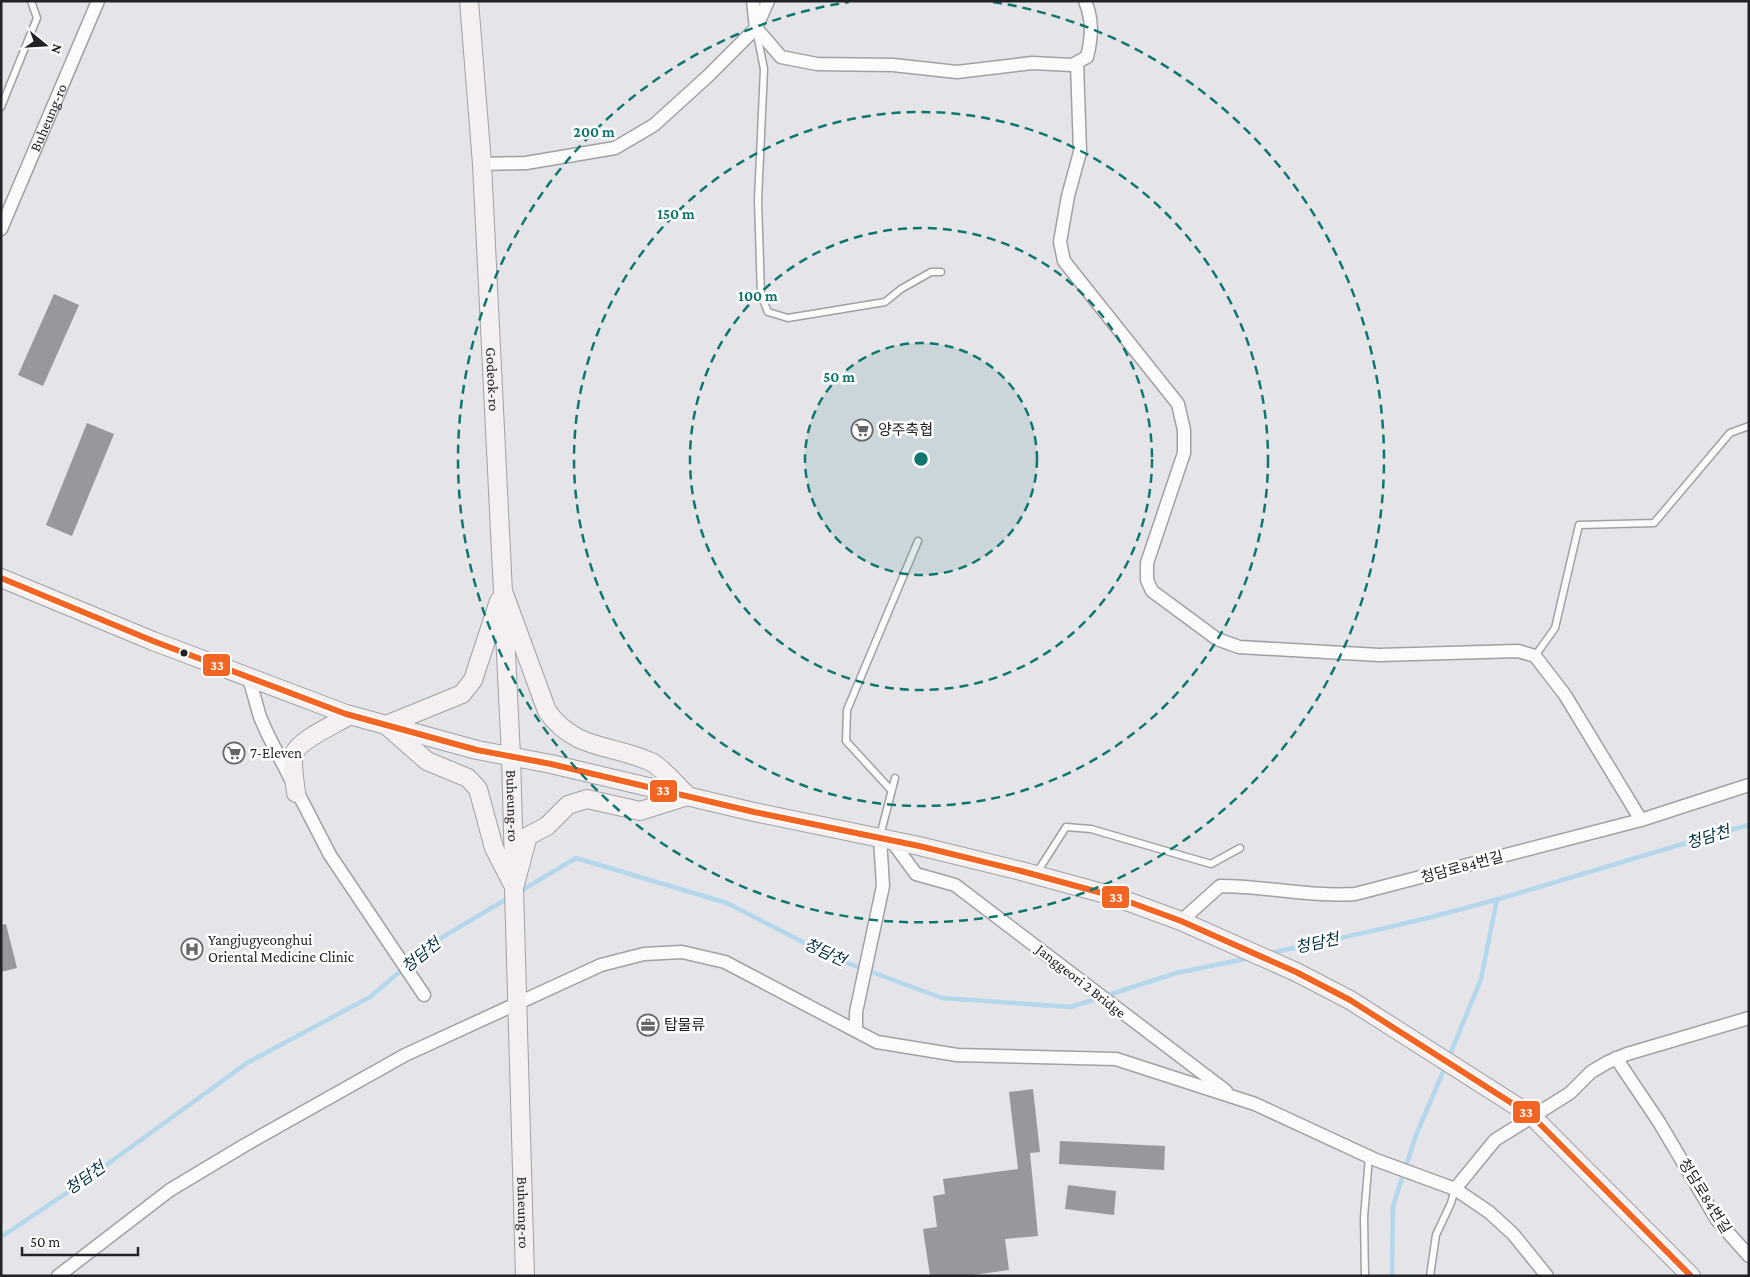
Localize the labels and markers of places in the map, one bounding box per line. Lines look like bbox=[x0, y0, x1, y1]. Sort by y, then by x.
supermarket icon: 양주축협 bbox=[850, 418, 874, 442]
place label: 양주축협 bbox=[878, 422, 933, 438]
centre of rings bbox=[912, 450, 930, 468]
unlabelled marker bbox=[179, 648, 189, 658]
supermarket icon: 7-Eleven bbox=[222, 741, 246, 765]
place label: 7-Eleven bbox=[250, 745, 302, 761]
place label: Yangjugyeonghui Oriental Medicine Clinic bbox=[208, 932, 355, 965]
hospital icon: Yangjugyeonghui Oriental Medicine Clinic bbox=[180, 937, 204, 961]
office icon: 탑물류 bbox=[636, 1013, 660, 1037]
place label: 탑물류 bbox=[664, 1017, 706, 1033]

